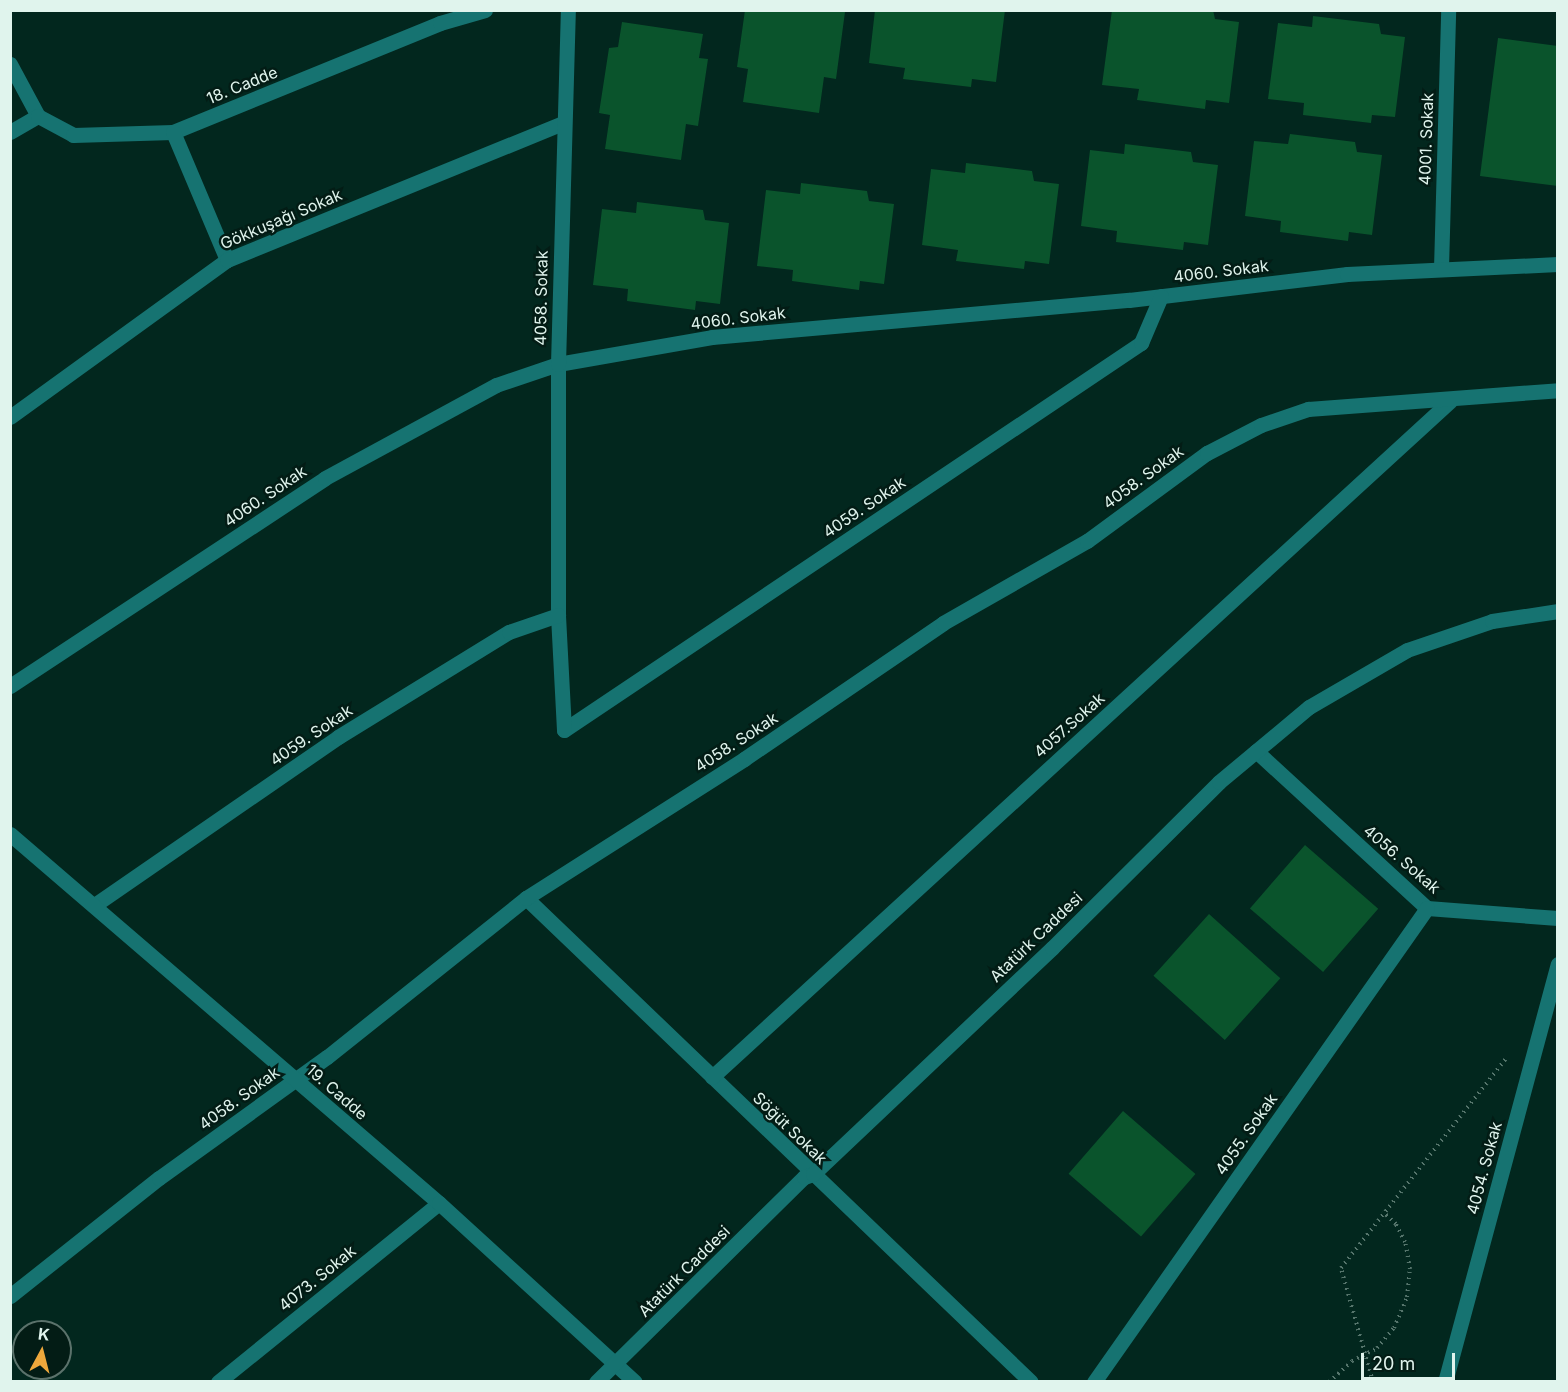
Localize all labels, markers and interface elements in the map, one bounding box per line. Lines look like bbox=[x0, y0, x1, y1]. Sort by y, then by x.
street label: 18. Cadde bbox=[204, 62, 280, 108]
street label: 4001. Sokak bbox=[1415, 92, 1437, 186]
street label: Gökkuşağı Sokak bbox=[217, 185, 345, 253]
street label: 4058. Sokak bbox=[531, 250, 551, 346]
street label: 4060. Sokak bbox=[1172, 256, 1270, 286]
street label: 4060. Sokak bbox=[689, 303, 787, 333]
street label: 4058. Sokak bbox=[1099, 441, 1187, 513]
street label: 4060. Sokak bbox=[220, 461, 310, 531]
street label: 4059. Sokak bbox=[819, 472, 909, 542]
street label: 4057.Sokak bbox=[1030, 688, 1108, 762]
street label: 4059. Sokak bbox=[266, 700, 356, 770]
street label: 4058. Sokak bbox=[691, 708, 781, 776]
street label: 4056. Sokak bbox=[1360, 821, 1444, 897]
street label: Atatürk Caddesi bbox=[986, 888, 1086, 986]
street label: 19. Cadde bbox=[303, 1060, 371, 1124]
street label: 4058. Sokak bbox=[195, 1062, 283, 1134]
street label: Söğüt Sokak bbox=[749, 1088, 831, 1168]
street label: 4055. Sokak bbox=[1211, 1090, 1281, 1178]
street label: 4054. Sokak bbox=[1462, 1119, 1506, 1217]
street label: Atatürk Caddesi bbox=[634, 1221, 734, 1321]
street label: 4073. Sokak bbox=[274, 1241, 360, 1315]
north arrow bbox=[12, 1320, 72, 1380]
text: K bbox=[37, 1323, 51, 1345]
scale bar bbox=[1364, 1341, 1458, 1379]
text: 20 m bbox=[1372, 1353, 1415, 1374]

